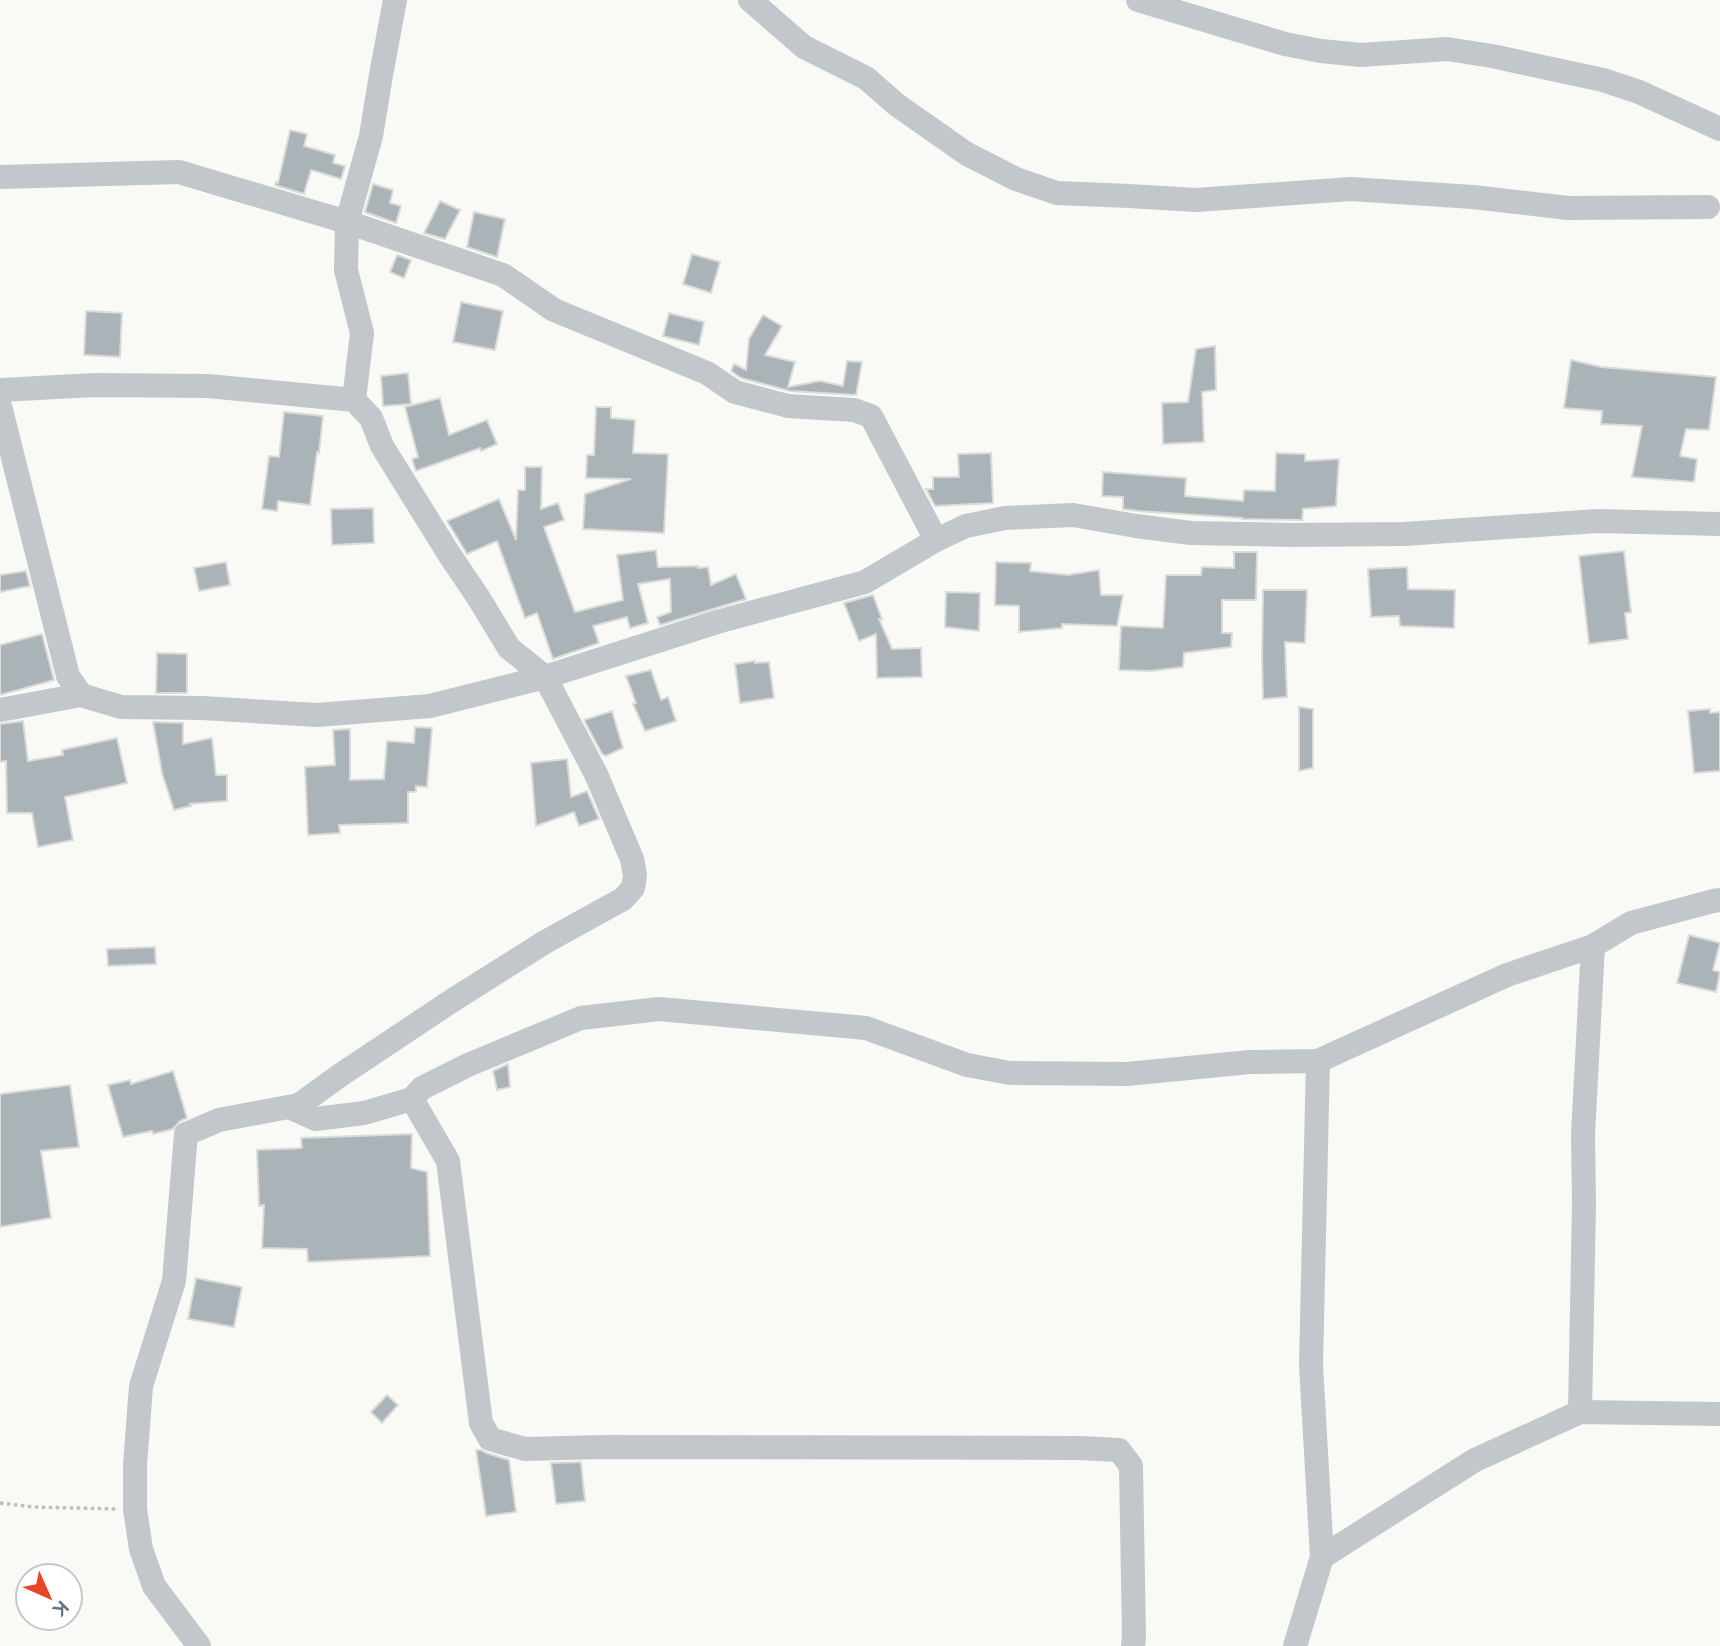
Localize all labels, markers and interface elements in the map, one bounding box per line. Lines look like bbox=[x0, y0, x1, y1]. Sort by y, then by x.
north arrow bbox=[14, 1562, 84, 1632]
text: K bbox=[48, 1596, 73, 1621]

